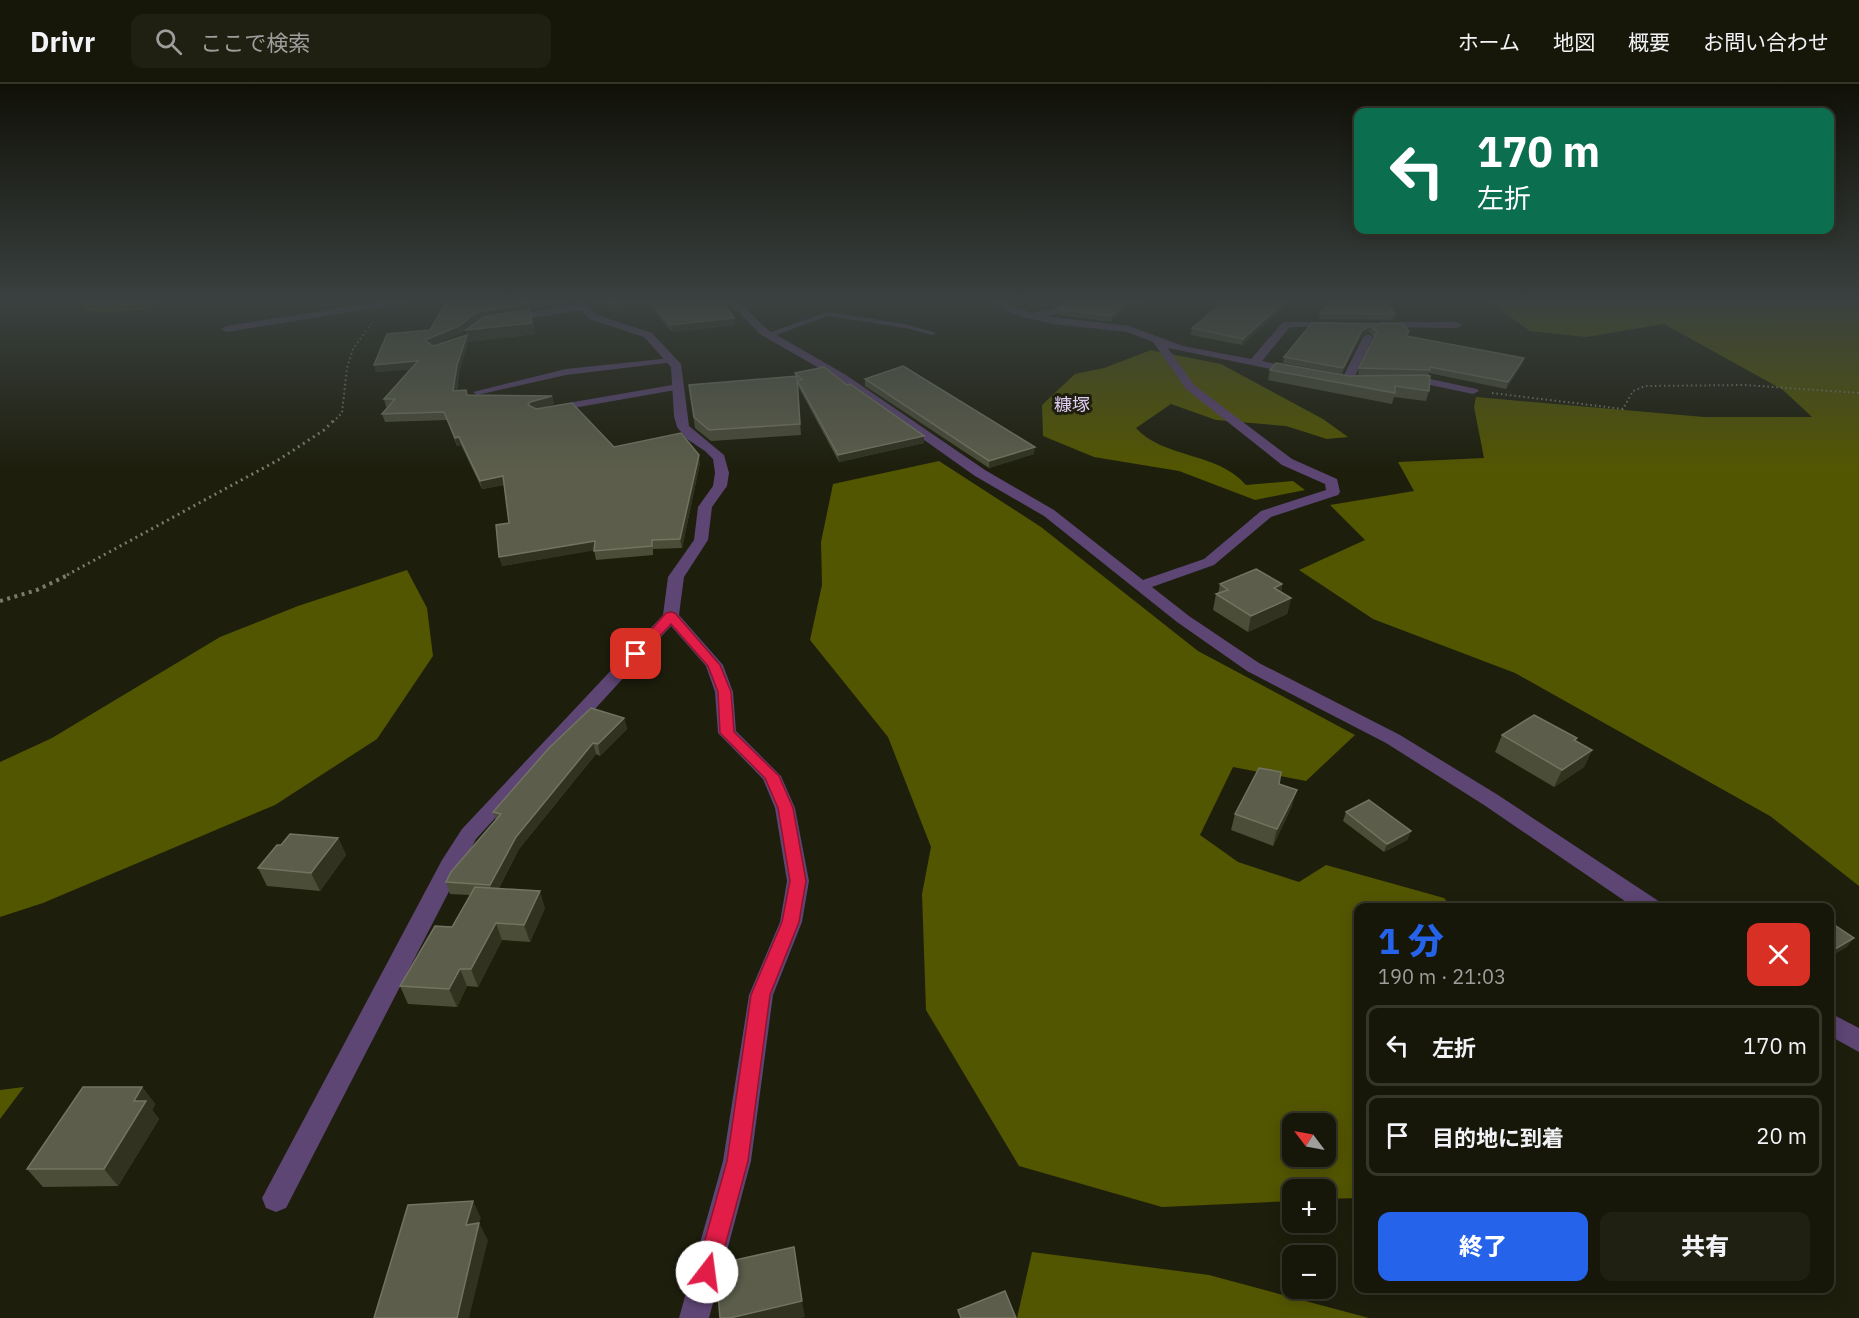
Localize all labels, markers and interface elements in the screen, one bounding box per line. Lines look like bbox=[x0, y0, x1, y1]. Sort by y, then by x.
search box bbox=[131, 14, 551, 68]
text: Drivr bbox=[30, 23, 95, 60]
icon: search bbox=[152, 25, 185, 58]
text: ここで検索 bbox=[200, 28, 310, 57]
text: ホーム bbox=[1458, 28, 1520, 56]
text: 地図 bbox=[1553, 28, 1595, 56]
text: 概要 bbox=[1628, 28, 1670, 56]
text: お問い合わせ bbox=[1703, 28, 1829, 56]
text: 170 m bbox=[1477, 124, 1600, 179]
icon: left bbox=[1378, 132, 1456, 210]
text: 左折 bbox=[1477, 180, 1531, 215]
district label: 糠塚 bbox=[1054, 393, 1090, 416]
pin bbox=[610, 628, 661, 679]
icon: arrive bbox=[619, 637, 652, 670]
text: 1 分 bbox=[1378, 917, 1444, 964]
button: close bbox=[1747, 923, 1810, 986]
text: 190 m · 21:03 bbox=[1378, 963, 1506, 990]
icon: left bbox=[1381, 1029, 1414, 1062]
text: 170 m bbox=[1743, 1031, 1807, 1060]
text: 左折 bbox=[1432, 1033, 1476, 1062]
north arrow bbox=[1282, 1113, 1336, 1167]
map controls bbox=[1282, 1113, 1336, 1299]
icon: arrive bbox=[1381, 1119, 1414, 1152]
text: 20 m bbox=[1756, 1121, 1807, 1150]
text: 目的地に到着 bbox=[1432, 1123, 1564, 1152]
button: + bbox=[1282, 1179, 1336, 1233]
button: 終了 bbox=[1378, 1212, 1588, 1281]
button: 共有 bbox=[1600, 1212, 1810, 1281]
position arrow bbox=[675, 1240, 739, 1304]
button: − bbox=[1282, 1245, 1336, 1299]

